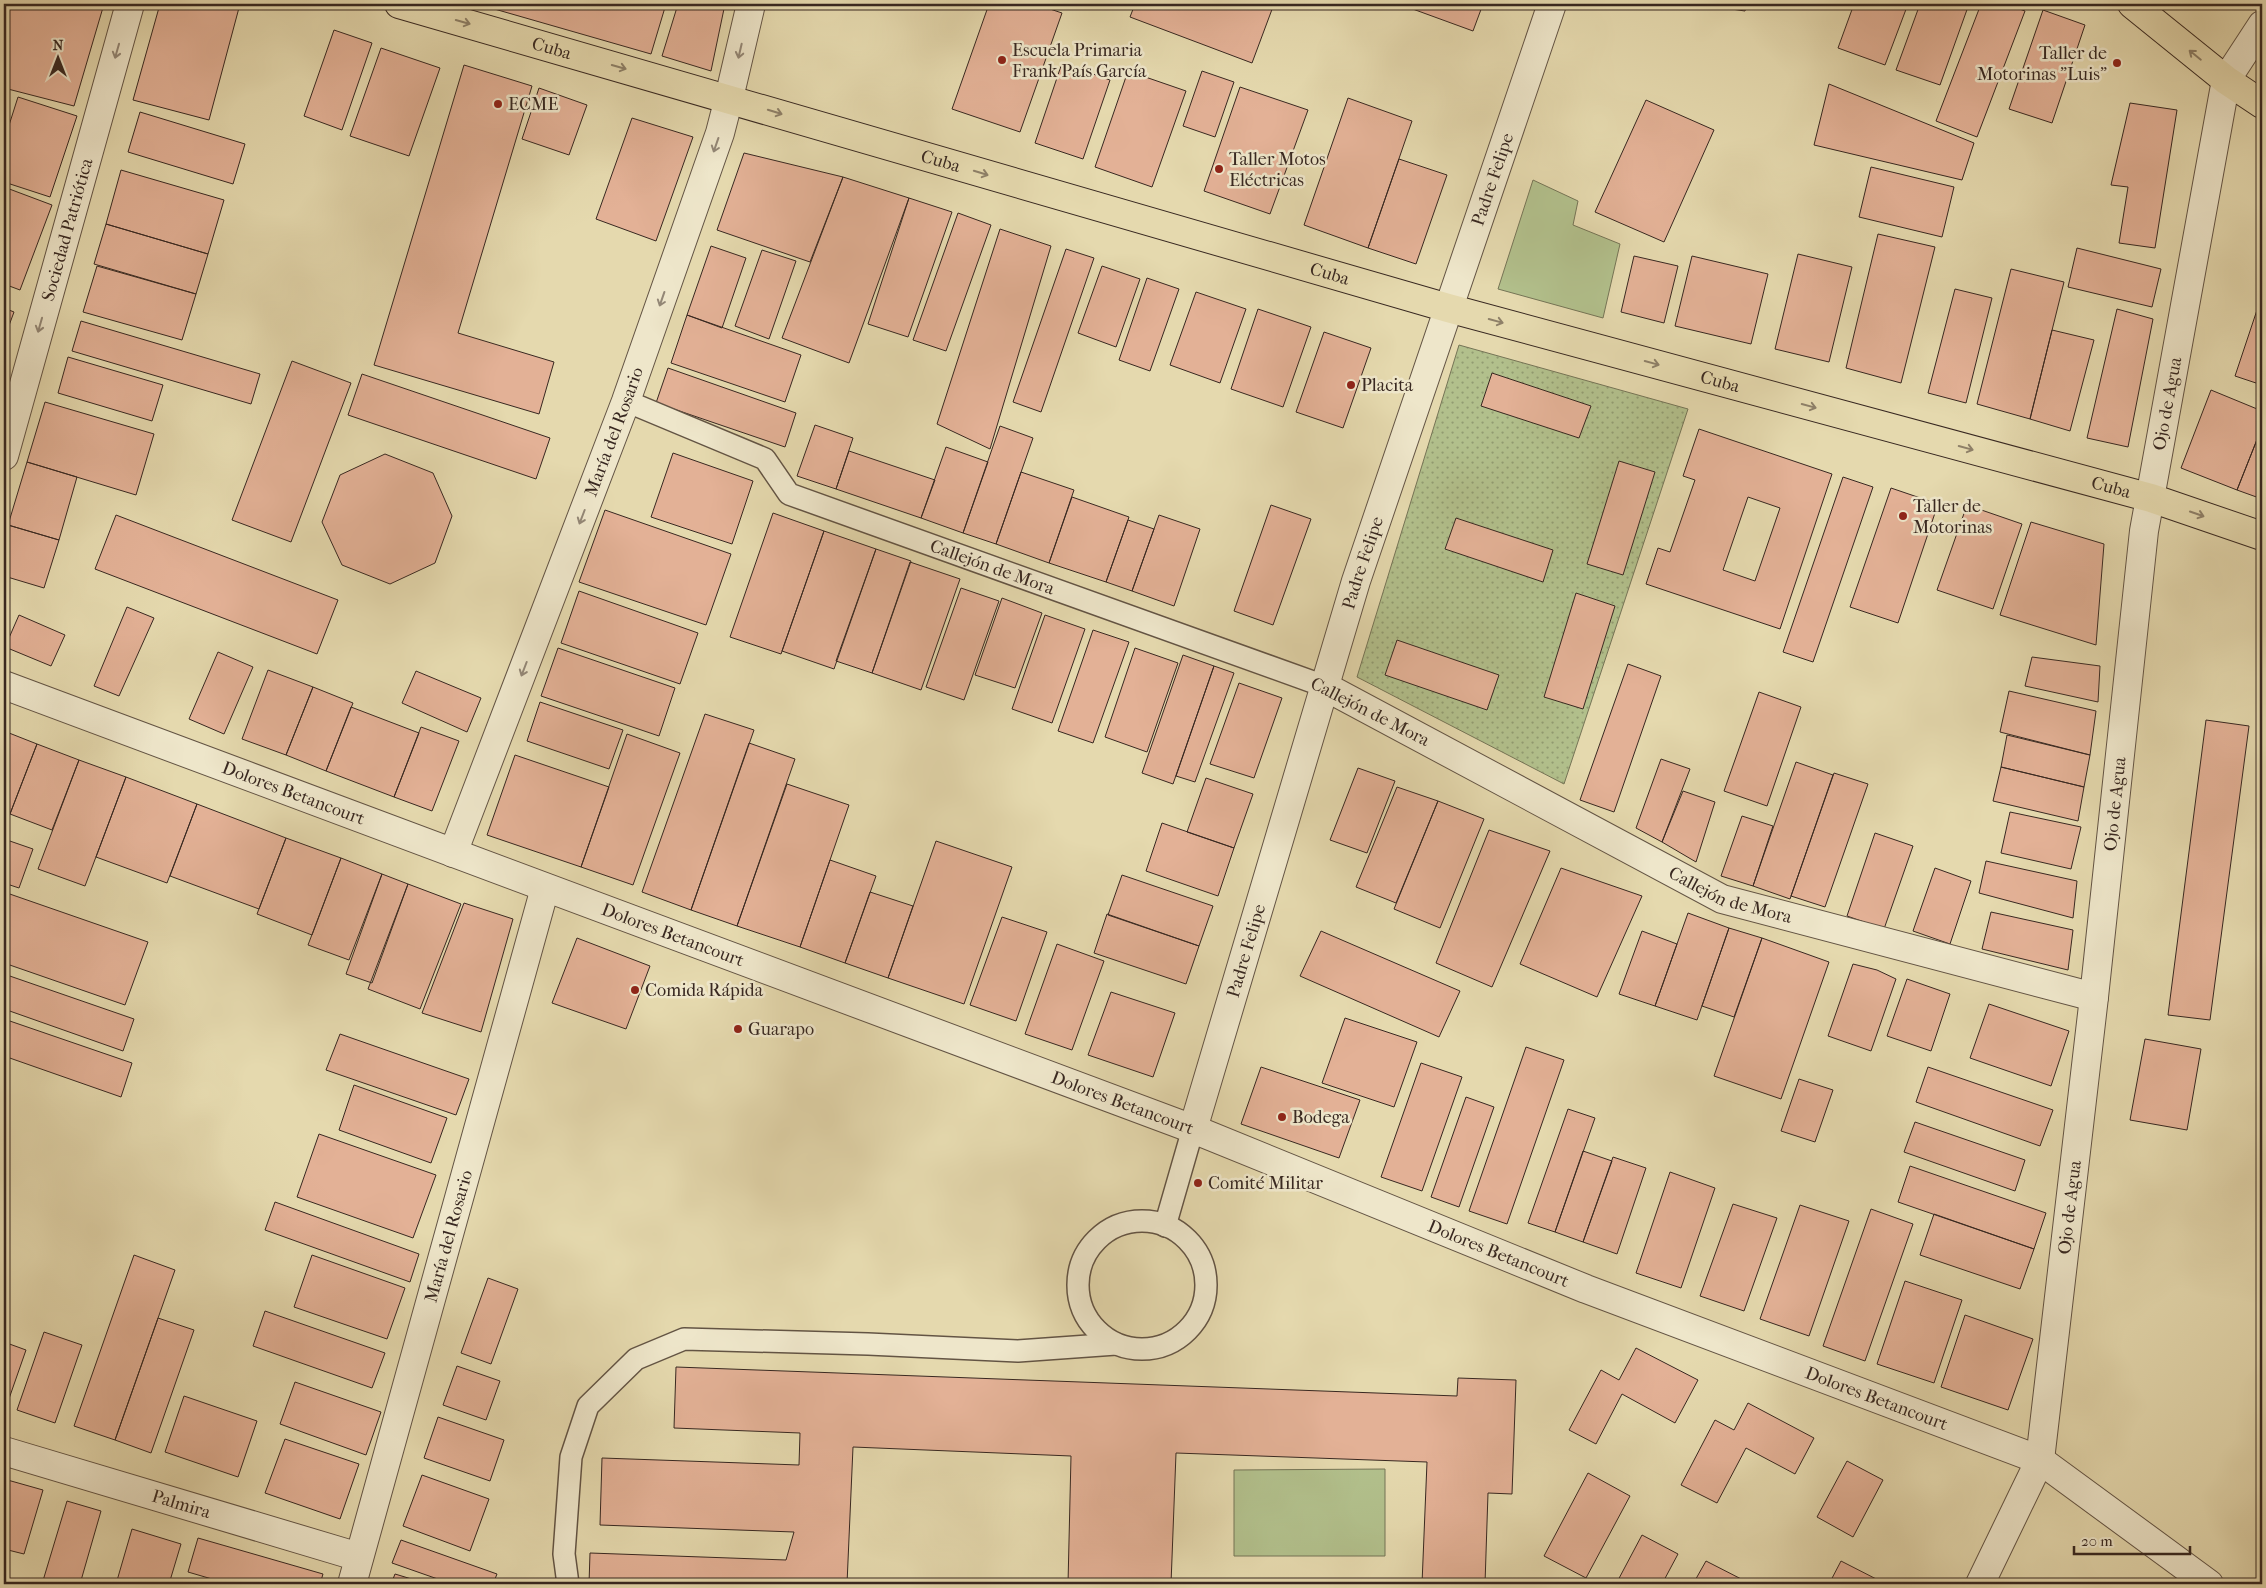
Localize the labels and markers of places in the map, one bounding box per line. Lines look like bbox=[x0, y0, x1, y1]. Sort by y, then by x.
place label: Escuela Primaria Frank País García bbox=[1012, 40, 1147, 82]
place label: Taller de Motorinas "Luis" bbox=[1977, 43, 2107, 85]
marker: Escuela Primaria Frank País García bbox=[996, 54, 1008, 66]
marker: Taller de Motorinas "Luis" bbox=[2111, 57, 2123, 69]
place label: ECME bbox=[508, 94, 559, 115]
marker: ECME bbox=[492, 98, 504, 110]
place label: Taller Motos Eléctricas bbox=[1229, 149, 1326, 191]
marker: Taller Motos Eléctricas bbox=[1213, 163, 1225, 175]
place label: Placita bbox=[1361, 375, 1414, 396]
marker: Placita bbox=[1345, 379, 1357, 391]
place label: Taller de Motorinas bbox=[1913, 496, 1992, 538]
marker: Taller de Motorinas bbox=[1897, 510, 1909, 522]
place label: Comida Rápida bbox=[645, 980, 764, 1001]
marker: Comida Rápida bbox=[629, 984, 641, 996]
place label: Guarapo bbox=[748, 1019, 814, 1040]
marker: Guarapo bbox=[732, 1023, 744, 1035]
place label: Bodega bbox=[1292, 1107, 1350, 1128]
marker: Bodega bbox=[1276, 1111, 1288, 1123]
place label: Comité Militar bbox=[1208, 1173, 1323, 1194]
marker: Comité Militar bbox=[1192, 1177, 1204, 1189]

